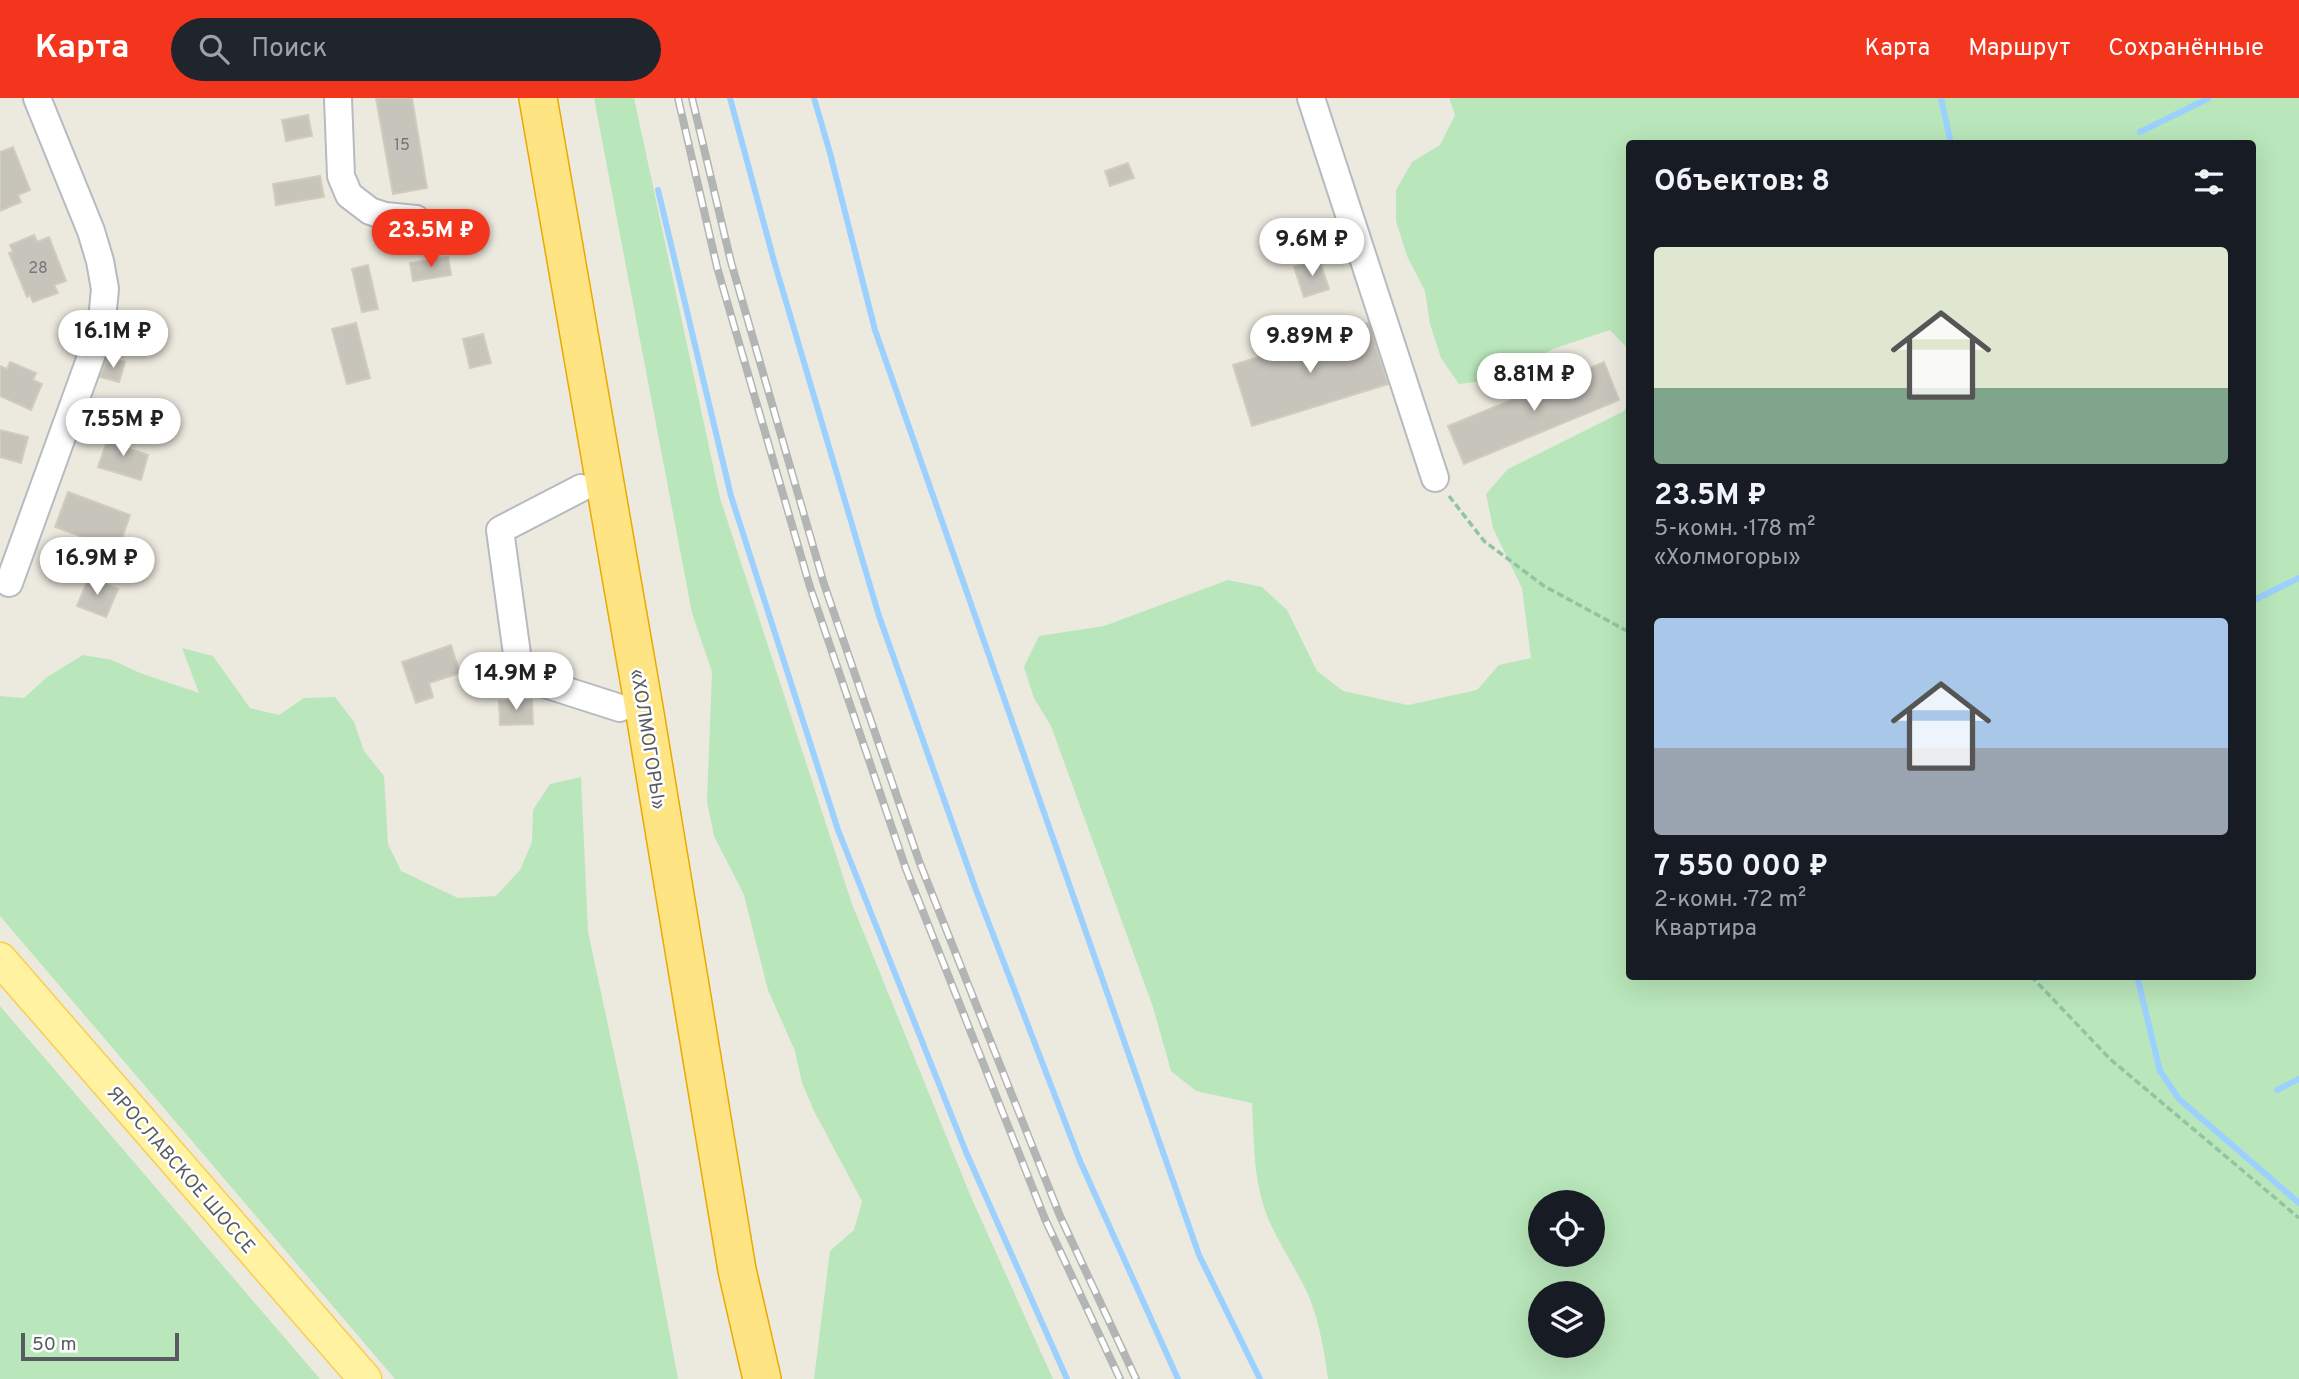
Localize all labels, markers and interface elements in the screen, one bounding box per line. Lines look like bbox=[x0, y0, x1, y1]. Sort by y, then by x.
search box bbox=[171, 18, 661, 81]
text: Карта bbox=[35, 28, 129, 70]
icon: search bbox=[195, 30, 233, 68]
text: Поиск bbox=[251, 33, 327, 66]
text: Карта bbox=[1864, 34, 1930, 64]
text: Маршрут bbox=[1968, 34, 2070, 64]
text: Сохранённые bbox=[2108, 34, 2264, 64]
house number: 15 bbox=[394, 136, 410, 156]
icon: filters bbox=[2190, 163, 2228, 201]
text: Объектов: 8 bbox=[1654, 164, 1830, 201]
pin: 23.5M ₽ bbox=[366, 209, 496, 269]
text: 23.5M ₽ bbox=[388, 217, 474, 246]
pin: 9.6M ₽ bbox=[1255, 218, 1369, 278]
text: 9.6M ₽ bbox=[1275, 226, 1349, 255]
house number: 28 bbox=[28, 259, 48, 279]
icon: home bbox=[1878, 292, 2004, 418]
pin: 16.1M ₽ bbox=[48, 310, 178, 370]
pin: 9.89M ₽ bbox=[1245, 316, 1375, 375]
text: 16.1M ₽ bbox=[74, 318, 152, 347]
text: 9.89M ₽ bbox=[1266, 323, 1354, 352]
pin: 8.81M ₽ bbox=[1469, 354, 1599, 413]
text: 8.81M ₽ bbox=[1493, 361, 1575, 390]
pin: 7.55M ₽ bbox=[58, 398, 188, 458]
text: 7.55M ₽ bbox=[82, 406, 164, 435]
text: 23.5M ₽ bbox=[1654, 478, 1767, 515]
text: 5-комн. · 178 m² bbox=[1654, 515, 1816, 544]
pin: 16.9M ₽ bbox=[32, 538, 162, 597]
text: «Холмогоры» bbox=[1654, 544, 1801, 573]
text: 16.9M ₽ bbox=[56, 545, 138, 574]
pin: 14.9M ₽ bbox=[451, 652, 581, 712]
text: 14.9M ₽ bbox=[474, 660, 558, 689]
icon: home bbox=[1878, 663, 2004, 789]
street label: «ХОЛМОГОРЫ» bbox=[624, 667, 670, 811]
text: 7 550 000 ₽ bbox=[1654, 849, 1828, 886]
text: 2-комн. · 72 m² bbox=[1654, 886, 1806, 915]
text: Квартира bbox=[1654, 915, 1757, 944]
street label: ЯРОСЛАВСКОЕ ШОССЕ bbox=[101, 1081, 260, 1259]
map controls bbox=[1528, 1190, 1605, 1358]
button: locate bbox=[1528, 1190, 1605, 1267]
button: layers bbox=[1528, 1281, 1605, 1358]
scale bar bbox=[21, 1330, 178, 1362]
text: 50 m bbox=[32, 1333, 77, 1357]

